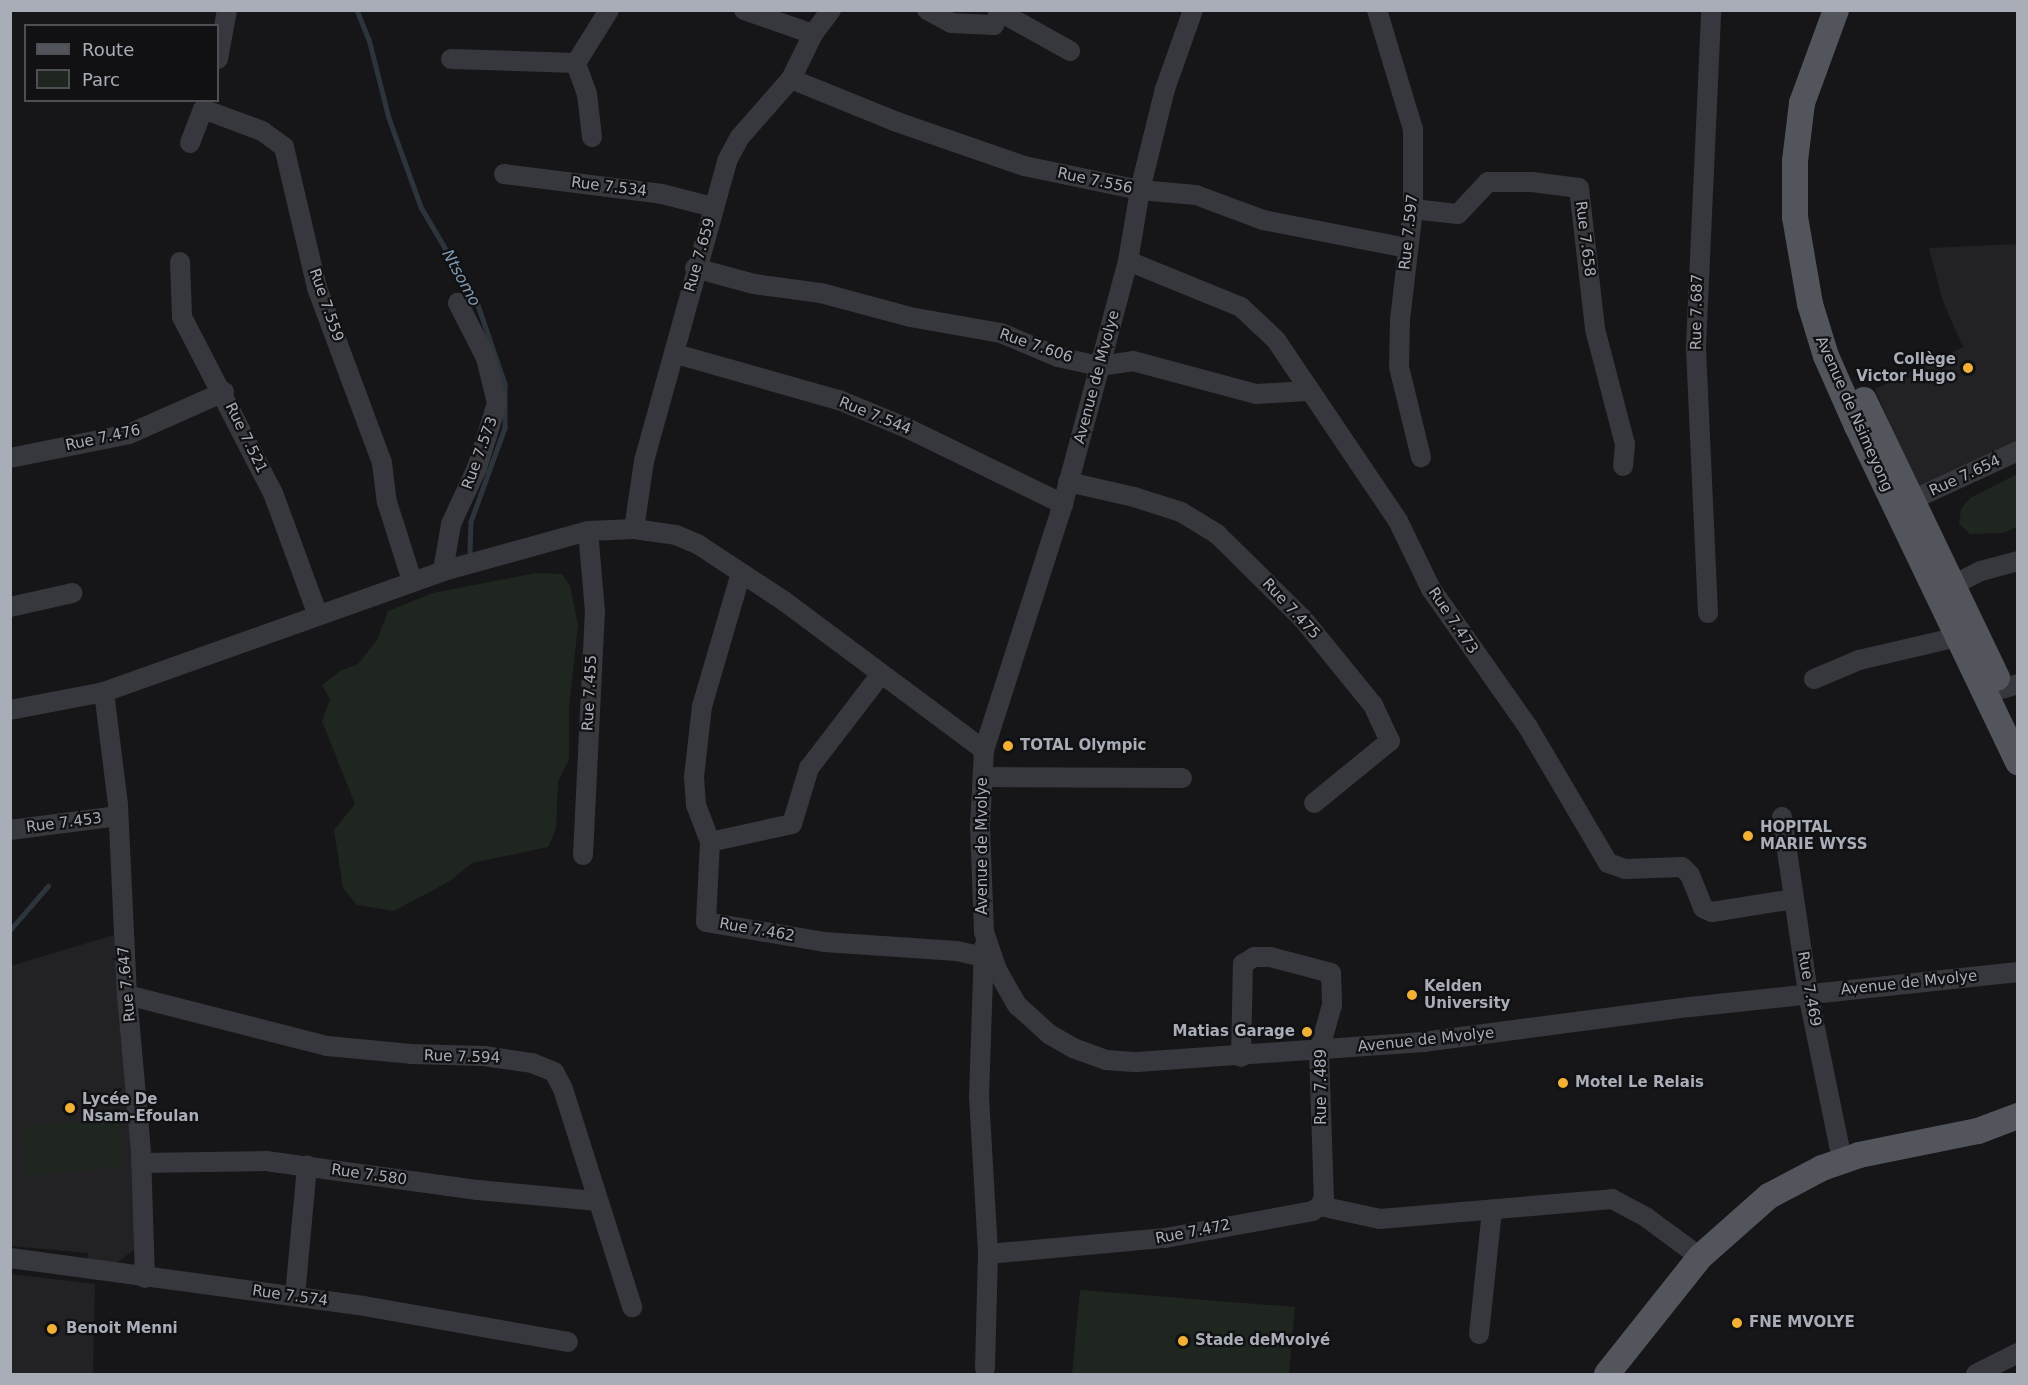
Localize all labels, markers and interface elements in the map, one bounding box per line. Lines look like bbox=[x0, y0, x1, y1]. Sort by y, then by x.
legend bbox=[24, 24, 219, 102]
text: Route bbox=[82, 39, 134, 60]
text: Parc bbox=[82, 69, 120, 90]
street label: Rue 7.556 bbox=[1056, 164, 1134, 198]
street label: Rue 7.534 bbox=[570, 173, 648, 201]
street label: Rue 7.597 bbox=[1396, 193, 1422, 271]
street label: Rue 7.658 bbox=[1571, 200, 1599, 278]
street label: Rue 7.659 bbox=[681, 216, 719, 294]
water label: Ntsomo bbox=[438, 246, 484, 310]
street label: Rue 7.559 bbox=[305, 266, 347, 344]
street label: Rue 7.687 bbox=[1687, 274, 1707, 350]
street label: Avenue de Mvolye bbox=[1071, 308, 1123, 446]
street label: Rue 7.606 bbox=[997, 325, 1075, 367]
street label: Avenue de Nsimeyong bbox=[1812, 334, 1896, 494]
place label: Collège Victor Hugo bbox=[1856, 350, 1956, 385]
marker: Collège Victor Hugo bbox=[1961, 361, 1975, 375]
street label: Rue 7.544 bbox=[836, 393, 914, 439]
street label: Rue 7.521 bbox=[221, 400, 271, 476]
street label: Rue 7.573 bbox=[459, 414, 501, 492]
street label: Rue 7.476 bbox=[64, 421, 142, 455]
street label: Rue 7.654 bbox=[1927, 452, 2003, 500]
street label: Rue 7.475 bbox=[1258, 575, 1324, 643]
street label: Rue 7.473 bbox=[1424, 584, 1482, 658]
street label: Rue 7.455 bbox=[579, 654, 601, 732]
place label: TOTAL Olympic bbox=[1020, 737, 1147, 755]
marker: TOTAL Olympic bbox=[1001, 739, 1015, 753]
street label: Avenue de Mvolye bbox=[974, 777, 992, 915]
street label: Rue 7.453 bbox=[25, 809, 103, 837]
place label: HOPITAL MARIE WYSS bbox=[1760, 818, 1867, 853]
marker: HOPITAL MARIE WYSS bbox=[1741, 829, 1755, 843]
street label: Rue 7.462 bbox=[718, 915, 796, 945]
street label: Rue 7.647 bbox=[115, 945, 139, 1023]
street label: Rue 7.469 bbox=[1794, 950, 1824, 1028]
street label: Avenue de Mvolye bbox=[1840, 967, 1978, 999]
place label: Kelden University bbox=[1424, 977, 1510, 1012]
marker: Kelden University bbox=[1405, 988, 1419, 1002]
place label: Matias Garage bbox=[1173, 1023, 1295, 1041]
street label: Avenue de Mvolye bbox=[1357, 1024, 1495, 1056]
marker: Matias Garage bbox=[1300, 1025, 1314, 1039]
street label: Rue 7.594 bbox=[424, 1047, 500, 1067]
street label: Rue 7.489 bbox=[1313, 1049, 1331, 1125]
place label: Motel Le Relais bbox=[1575, 1074, 1704, 1092]
marker: Motel Le Relais bbox=[1556, 1076, 1570, 1090]
place label: Lycée De Nsam-Efoulan bbox=[82, 1090, 199, 1125]
marker: Lycée De Nsam-Efoulan bbox=[63, 1101, 77, 1115]
street label: Rue 7.580 bbox=[330, 1161, 408, 1189]
street label: Rue 7.472 bbox=[1154, 1216, 1232, 1248]
street label: Rue 7.574 bbox=[251, 1282, 329, 1310]
place label: FNE MVOLYE bbox=[1749, 1314, 1855, 1332]
marker: FNE MVOLYE bbox=[1730, 1316, 1744, 1330]
marker: Benoit Menni bbox=[43, 1320, 61, 1338]
place label: Benoit Menni bbox=[66, 1320, 178, 1338]
place label: Stade deMvolyé bbox=[1195, 1332, 1330, 1350]
marker: Stade deMvolyé bbox=[1176, 1334, 1190, 1348]

